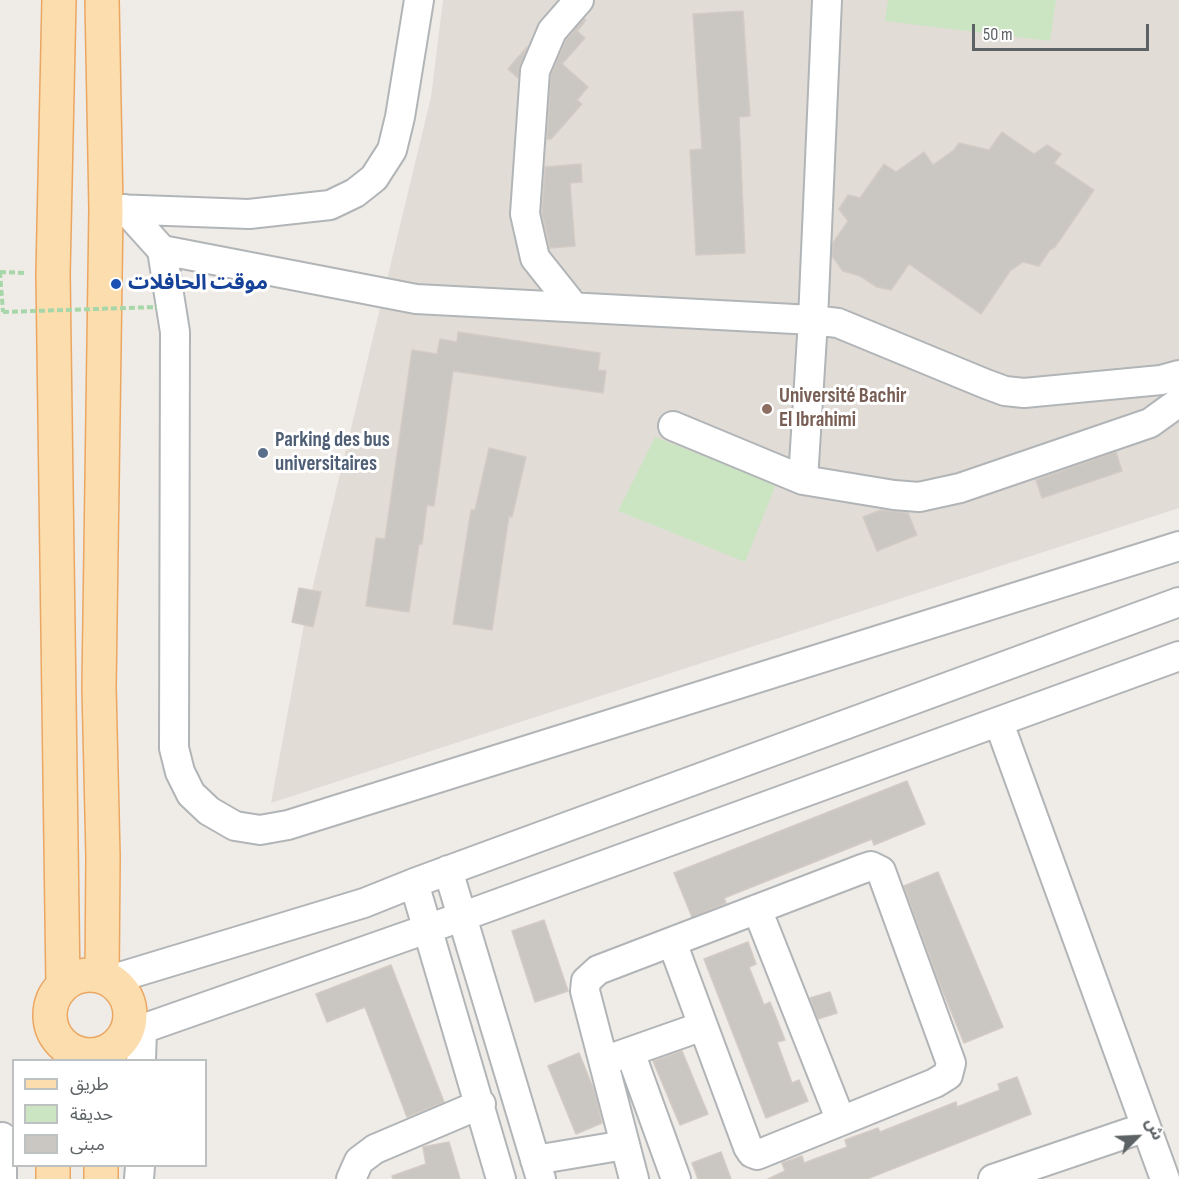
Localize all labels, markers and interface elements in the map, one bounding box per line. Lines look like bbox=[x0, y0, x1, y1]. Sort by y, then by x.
scale bar bbox=[975, 12, 1152, 50]
text: 50 m bbox=[983, 24, 1013, 45]
place label: موقت الحافلات bbox=[128, 271, 268, 297]
marker: موقت الحافلات bbox=[109, 277, 123, 291]
place label: Université Bachir El Ibrahimi bbox=[779, 384, 906, 434]
marker: Université Bachir El Ibrahimi bbox=[760, 402, 774, 416]
place label: Parking des bus universitaires bbox=[275, 428, 390, 478]
marker: Parking des bus universitaires bbox=[256, 446, 270, 460]
legend bbox=[12, 1059, 207, 1167]
text: طريق bbox=[70, 1074, 109, 1095]
text: حديقة bbox=[70, 1104, 113, 1125]
north arrow bbox=[1107, 1107, 1167, 1167]
text: ش bbox=[1141, 1116, 1167, 1143]
text: مبنى bbox=[70, 1134, 105, 1155]

